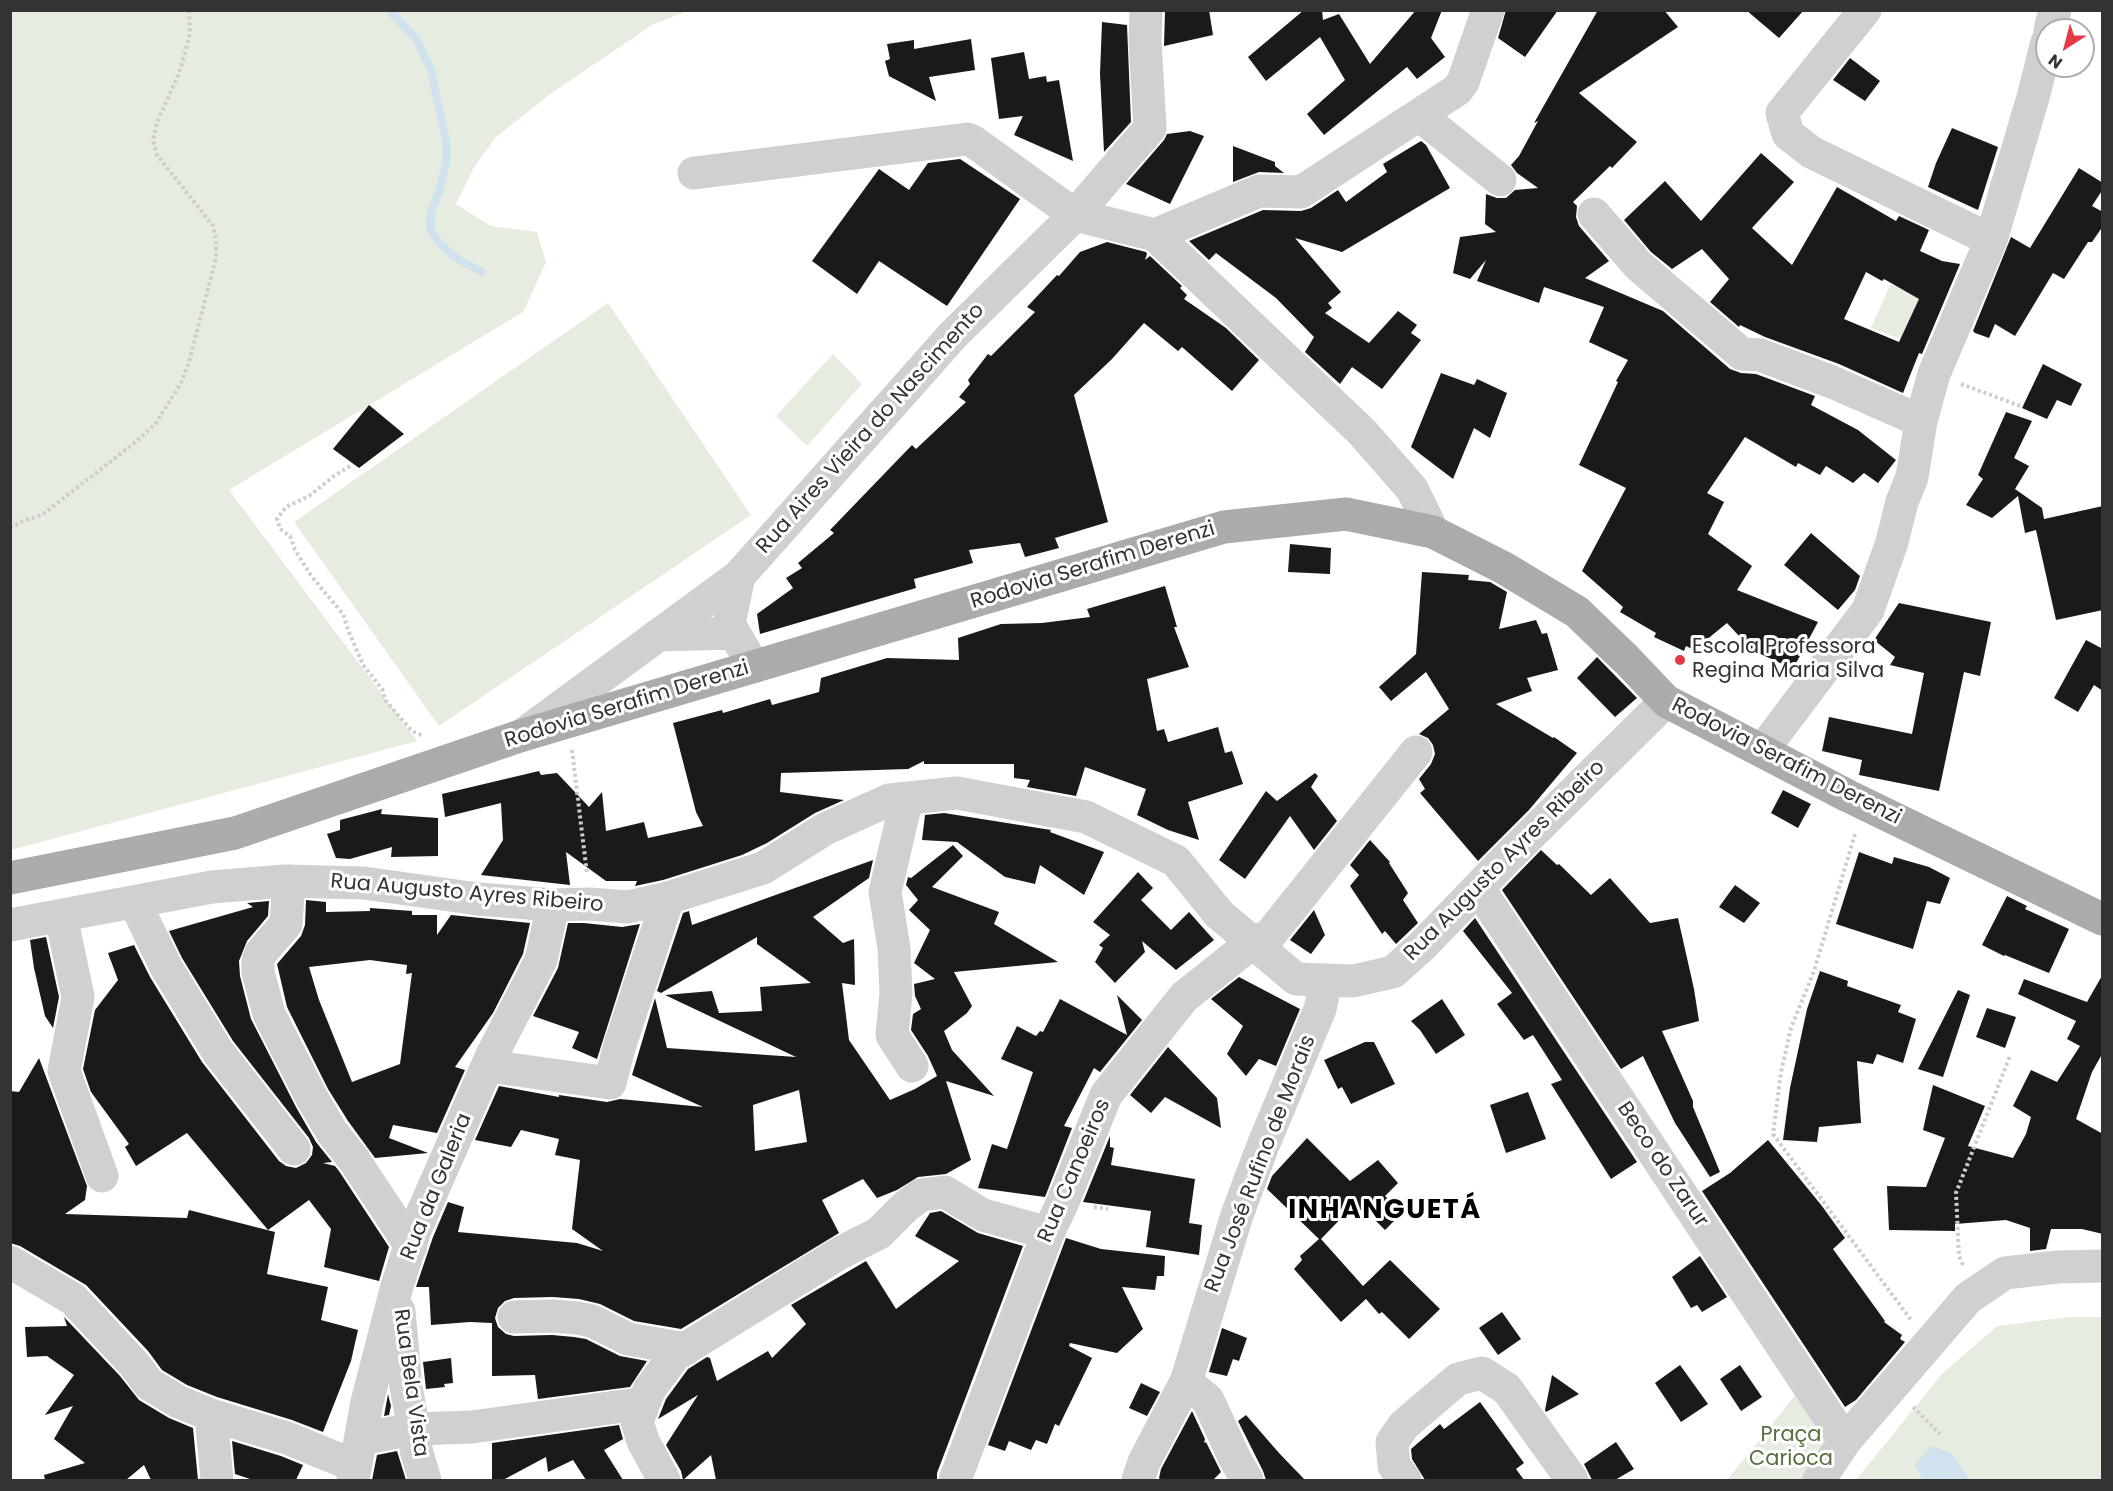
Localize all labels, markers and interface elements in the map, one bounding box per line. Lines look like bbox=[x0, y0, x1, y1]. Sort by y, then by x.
north arrow bbox=[2035, 18, 2095, 78]
text: N bbox=[2044, 49, 2067, 74]
street label: Rua Aires Vieira do Nascimento bbox=[752, 299, 990, 559]
street label: Rodovia Serafim Derenzi bbox=[968, 517, 1218, 615]
place label: Escola Professora Regina Maria Silva bbox=[1692, 635, 1884, 685]
marker: Escola Professora Regina Maria Silva bbox=[1673, 653, 1687, 667]
street label: Rodovia Serafim Derenzi bbox=[502, 656, 752, 754]
street label: Rodovia Serafim Derenzi bbox=[1667, 693, 1905, 831]
street label: Rua Augusto Ayres Ribeiro bbox=[1399, 755, 1611, 967]
street label: Rua Augusto Ayres Ribeiro bbox=[329, 870, 605, 918]
street label: Rua José Rufino de Morais bbox=[1200, 1032, 1322, 1296]
street label: Rua Canoeiros bbox=[1033, 1095, 1117, 1247]
street label: Beco do Zarur bbox=[1611, 1098, 1713, 1232]
street label: Rua da Galeria bbox=[396, 1110, 478, 1264]
district label: INHANGUETÁ bbox=[1288, 1195, 1482, 1227]
street label: Rua Bela Vista bbox=[387, 1307, 433, 1459]
park label: Praça Carioca bbox=[1749, 1423, 1833, 1473]

